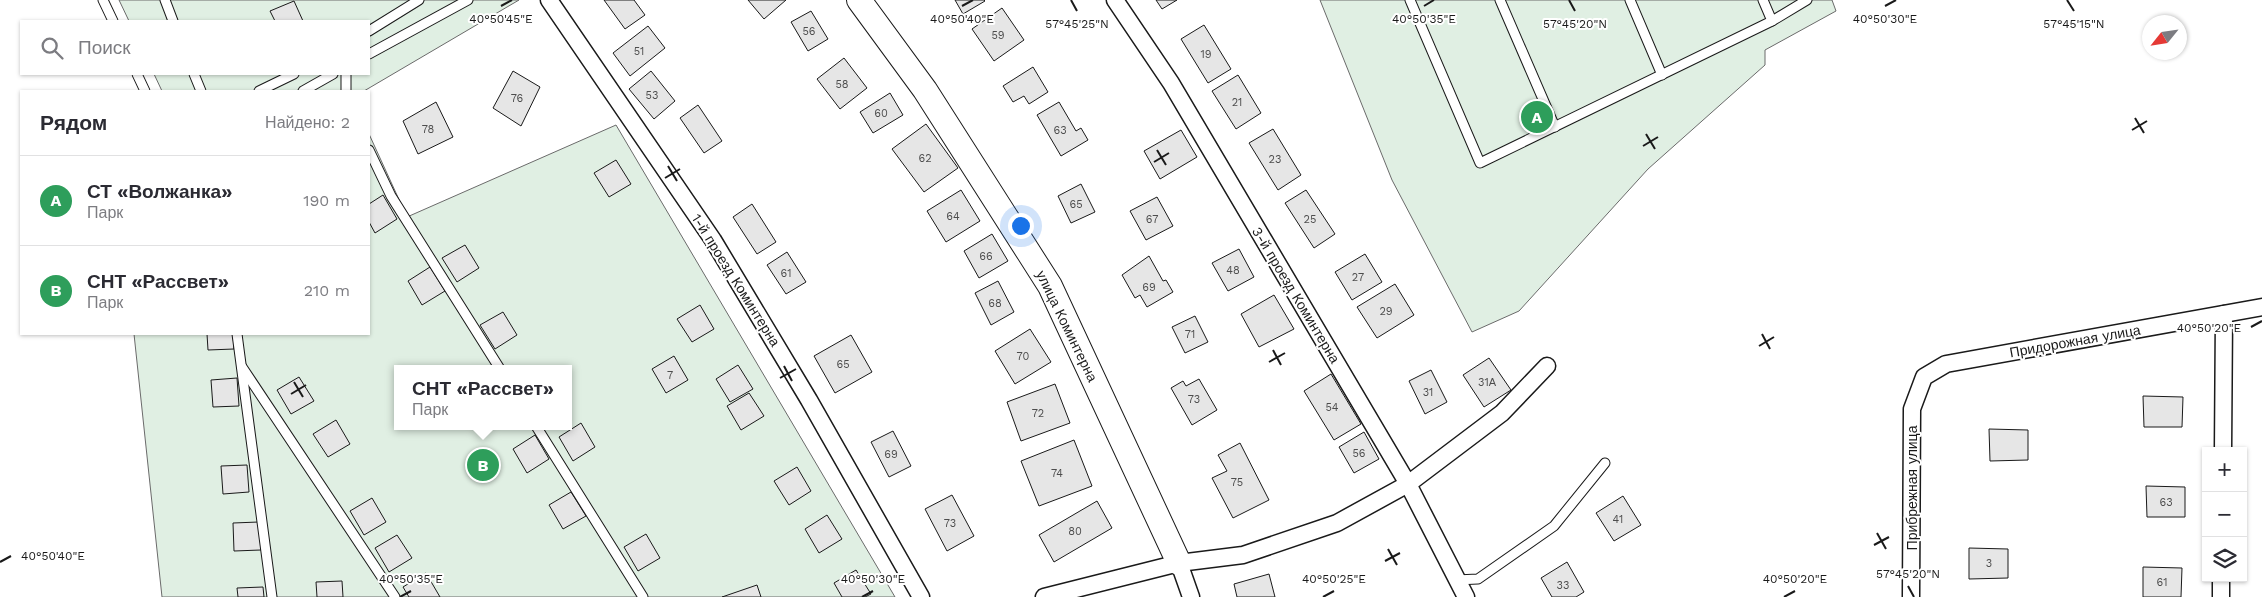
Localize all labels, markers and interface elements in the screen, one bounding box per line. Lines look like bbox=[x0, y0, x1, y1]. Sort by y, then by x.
text: 40°50'45"E bbox=[469, 12, 533, 26]
text: 40°50'40"E bbox=[930, 12, 994, 26]
text: 40°50'35"E bbox=[1392, 12, 1456, 26]
text: 40°50'30"E bbox=[1853, 12, 1918, 26]
north arrow bbox=[2142, 15, 2187, 60]
text: 57°45'25"N bbox=[1045, 17, 1109, 31]
text: 57°45'20"N bbox=[1543, 17, 1607, 31]
text: 57°45'15"N bbox=[2043, 17, 2105, 31]
search box bbox=[20, 20, 370, 75]
house number: 56 bbox=[802, 25, 816, 38]
house number: 59 bbox=[991, 29, 1005, 42]
icon: search bbox=[38, 34, 66, 62]
text: Поиск bbox=[78, 36, 131, 59]
house number: 51 bbox=[634, 45, 644, 58]
house number: 19 bbox=[1200, 48, 1212, 61]
house number: 58 bbox=[835, 78, 849, 91]
house number: 53 bbox=[646, 89, 658, 102]
house number: 76 bbox=[511, 92, 524, 105]
house number: 21 bbox=[1232, 96, 1242, 109]
pin: A bbox=[1521, 98, 1553, 136]
house number: 60 bbox=[874, 107, 888, 120]
text: Рядом bbox=[40, 110, 107, 135]
text: Найдено: 2 bbox=[265, 113, 350, 132]
house number: 78 bbox=[422, 123, 435, 136]
house number: 63 bbox=[1053, 124, 1067, 137]
house number: 62 bbox=[918, 152, 932, 165]
house number: 23 bbox=[1269, 153, 1281, 166]
text: СТ «Волжанка» bbox=[87, 180, 232, 203]
text: A bbox=[51, 191, 61, 210]
text: 190 m bbox=[303, 191, 350, 210]
house number: 65 bbox=[1069, 198, 1083, 211]
text: Парк bbox=[87, 203, 123, 222]
house number: 64 bbox=[946, 210, 960, 223]
street label: 1-й проезд Коминтерна bbox=[689, 211, 784, 349]
your location bbox=[1008, 213, 1034, 239]
house number: 67 bbox=[1146, 213, 1158, 226]
house number: 25 bbox=[1304, 213, 1316, 226]
street label: 3-й проезд Коминтерна bbox=[1249, 224, 1343, 366]
house number: 66 bbox=[979, 250, 993, 263]
house number: 48 bbox=[1226, 264, 1240, 277]
house number: 61 bbox=[781, 267, 791, 280]
street label: улица Коминтерна bbox=[1033, 268, 1101, 384]
text: СНТ «Рассвет» bbox=[87, 270, 229, 293]
house number: 27 bbox=[1352, 271, 1364, 284]
text: B bbox=[51, 281, 61, 300]
text: 210 m bbox=[304, 281, 350, 300]
house number: 69 bbox=[1142, 281, 1156, 294]
text: Парк bbox=[87, 293, 123, 312]
house number: 68 bbox=[988, 297, 1002, 310]
house number: 29 bbox=[1379, 305, 1393, 318]
text: 40°50'20"E bbox=[2177, 321, 2242, 335]
street label: Придорожная улица bbox=[2008, 322, 2142, 360]
house number: 71 bbox=[1185, 328, 1195, 341]
house number: 70 bbox=[1017, 350, 1030, 363]
house number: 65 bbox=[836, 358, 850, 371]
popup bbox=[394, 365, 572, 430]
house number: 7 bbox=[667, 369, 673, 382]
house number: 31А bbox=[1478, 376, 1497, 389]
text: СНТ «Рассвет» bbox=[412, 377, 554, 400]
house number: 31 bbox=[1423, 386, 1433, 399]
house number: 73 bbox=[1188, 393, 1200, 406]
text: Парк bbox=[412, 400, 448, 419]
house number: 54 bbox=[1325, 401, 1339, 414]
house number: 72 bbox=[1032, 407, 1044, 420]
street label: Прибрежная улица bbox=[1904, 425, 1920, 550]
pin: B bbox=[467, 446, 499, 484]
house number: 56 bbox=[1352, 447, 1366, 460]
map controls bbox=[2202, 447, 2247, 582]
button: + bbox=[2202, 447, 2247, 492]
house number: 69 bbox=[884, 448, 898, 461]
house number: 74 bbox=[1051, 467, 1063, 480]
house number: 75 bbox=[1231, 476, 1243, 489]
button: − bbox=[2202, 492, 2247, 537]
house number: 63 bbox=[2159, 496, 2173, 509]
house number: 41 bbox=[1613, 513, 1623, 526]
house number: 73 bbox=[944, 517, 956, 530]
house number: 80 bbox=[1068, 525, 1082, 538]
button: layers bbox=[2202, 537, 2247, 582]
text: 40°50'40"E bbox=[21, 549, 85, 563]
house number: 3 bbox=[1986, 557, 1992, 570]
text: 57°45'20"N bbox=[1876, 567, 1940, 581]
text: 40°50'35"E bbox=[379, 572, 443, 586]
text: 40°50'30"E bbox=[841, 572, 906, 586]
text: 40°50'25"E bbox=[1302, 572, 1366, 586]
text: 40°50'20"E bbox=[1763, 572, 1828, 586]
house number: 61 bbox=[2157, 576, 2167, 589]
house number: 33 bbox=[1557, 579, 1569, 592]

